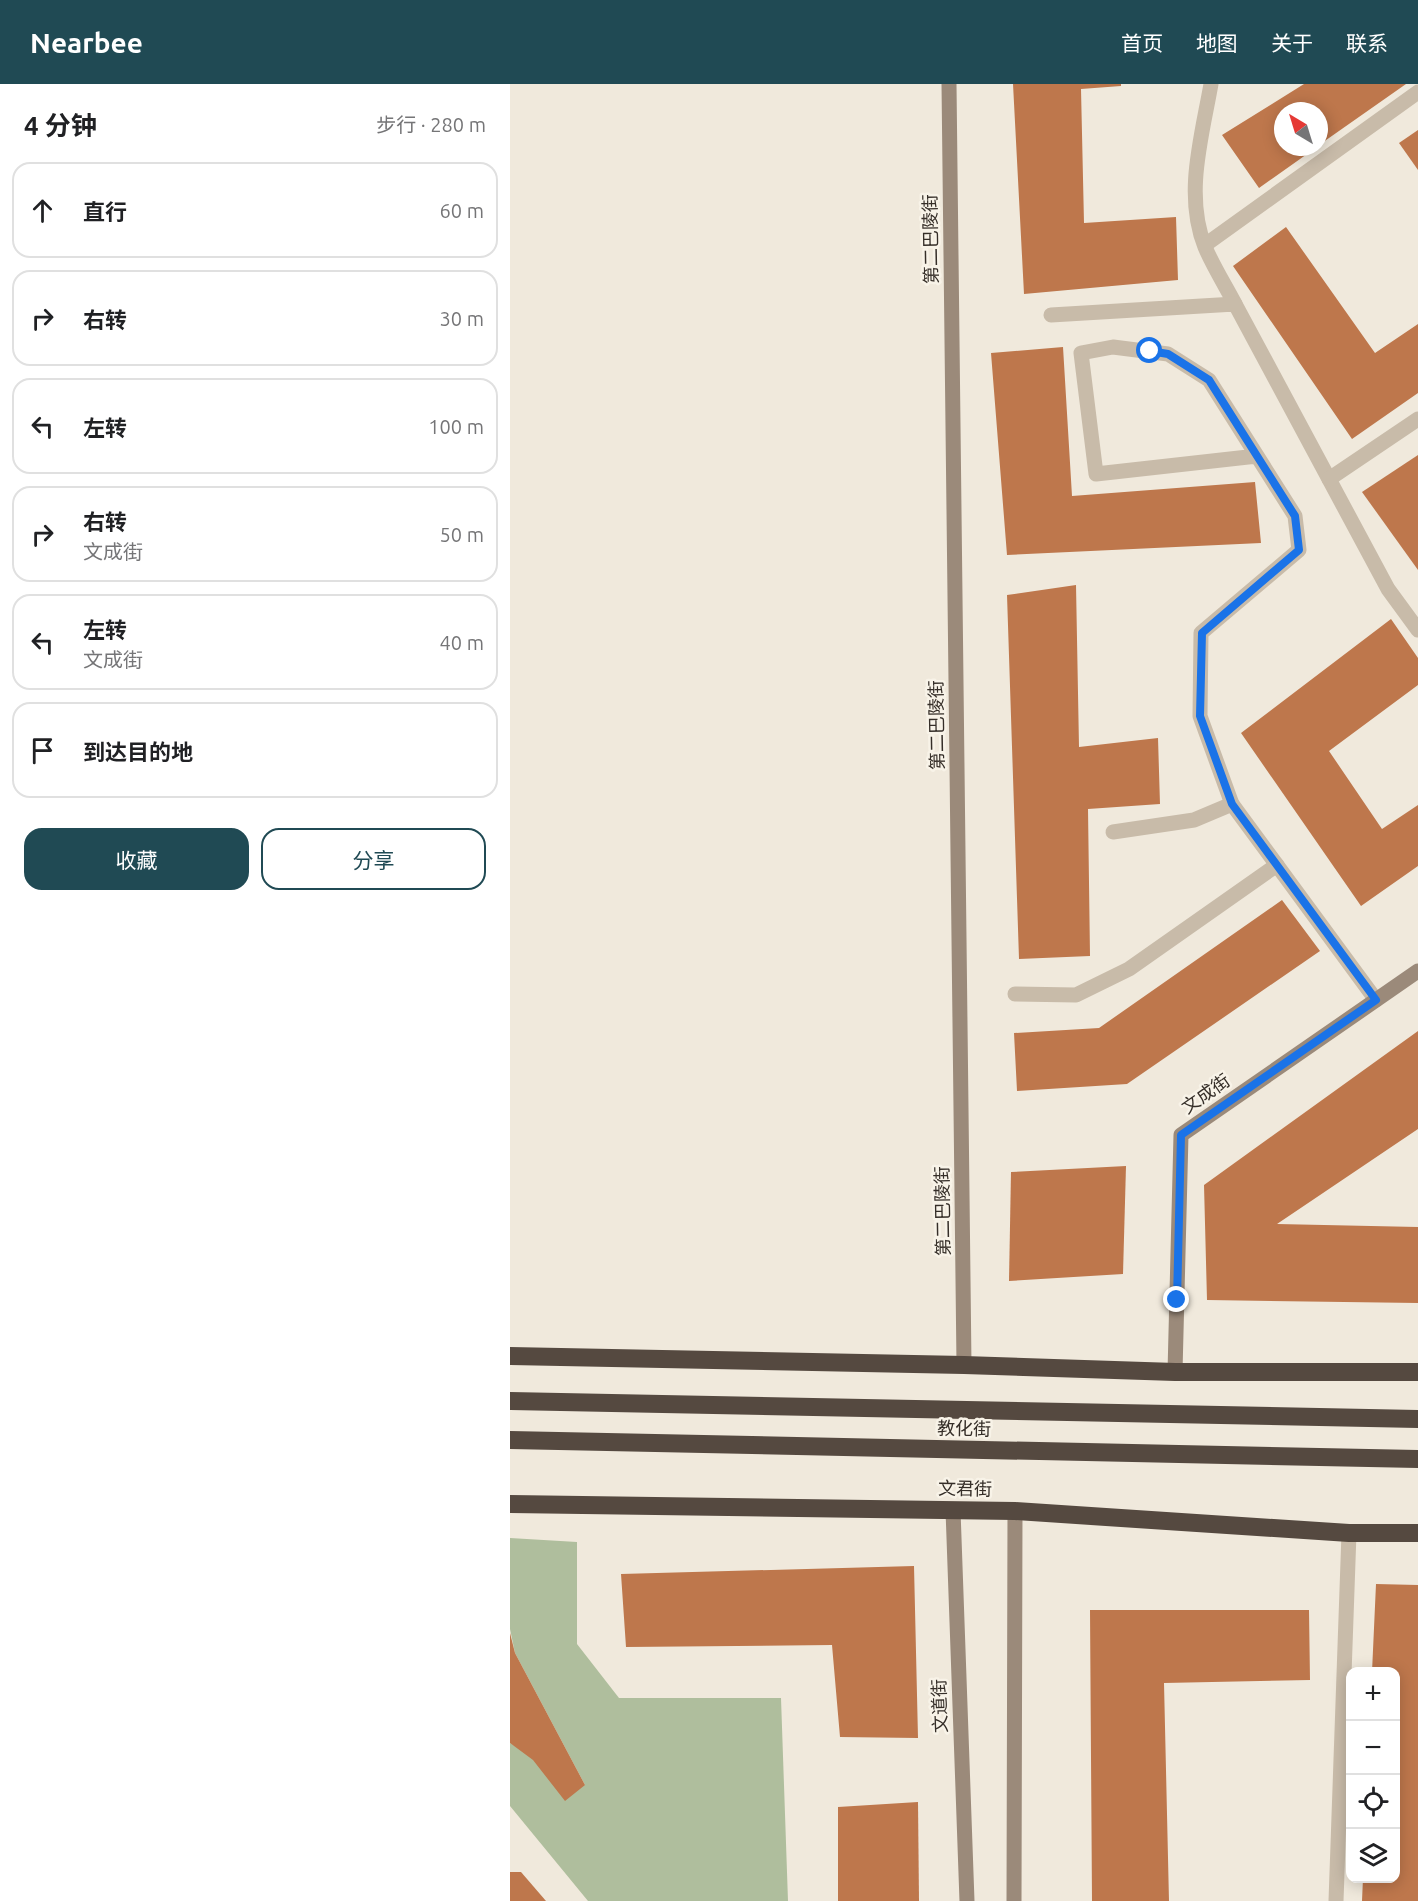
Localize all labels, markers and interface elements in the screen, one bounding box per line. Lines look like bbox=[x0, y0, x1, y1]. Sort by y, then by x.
text: Nearbee bbox=[30, 27, 143, 58]
text: 首页 bbox=[1121, 31, 1163, 55]
text: 地图 bbox=[1196, 31, 1238, 55]
text: 关于 bbox=[1271, 31, 1313, 55]
text: 联系 bbox=[1346, 31, 1388, 55]
north arrow bbox=[1274, 102, 1328, 156]
text: 4 分钟 bbox=[24, 111, 97, 140]
text: 步行 · 280 m bbox=[376, 113, 486, 136]
icon: ahead bbox=[26, 194, 59, 227]
street label: 第二巴陵街 bbox=[919, 194, 941, 284]
text: 直行 bbox=[83, 199, 127, 224]
text: 60 m bbox=[440, 199, 484, 222]
icon: right bbox=[26, 302, 59, 335]
text: 右转 bbox=[83, 307, 127, 332]
text: 30 m bbox=[440, 307, 484, 330]
route start bbox=[1136, 337, 1162, 363]
icon: left bbox=[26, 410, 59, 443]
text: 左转 bbox=[83, 415, 127, 440]
text: 100 m bbox=[428, 415, 484, 438]
text: 右转 bbox=[83, 509, 127, 534]
icon: right bbox=[26, 518, 59, 551]
text: 50 m bbox=[440, 523, 484, 546]
text: 文成街 bbox=[83, 540, 143, 563]
text: 左转 bbox=[83, 617, 127, 642]
icon: left bbox=[26, 626, 59, 659]
text: 40 m bbox=[440, 631, 484, 654]
text: 文成街 bbox=[83, 648, 143, 671]
street label: 第二巴陵街 bbox=[925, 680, 947, 770]
icon: arrive bbox=[26, 734, 59, 767]
text: 到达目的地 bbox=[83, 739, 193, 764]
button: 收藏 bbox=[24, 828, 249, 890]
button: 分享 bbox=[261, 828, 486, 890]
street label: 文成街 bbox=[1178, 1070, 1233, 1117]
street label: 第二巴陵街 bbox=[931, 1166, 953, 1256]
route end bbox=[1163, 1286, 1189, 1312]
street label: 教化街 bbox=[937, 1418, 991, 1438]
street label: 文君街 bbox=[938, 1478, 992, 1498]
map controls bbox=[1346, 1667, 1400, 1883]
button: + bbox=[1346, 1667, 1400, 1721]
street label: 文道街 bbox=[928, 1679, 950, 1733]
button: − bbox=[1346, 1721, 1400, 1775]
button: locate bbox=[1346, 1775, 1400, 1829]
button: layers bbox=[1346, 1829, 1400, 1883]

